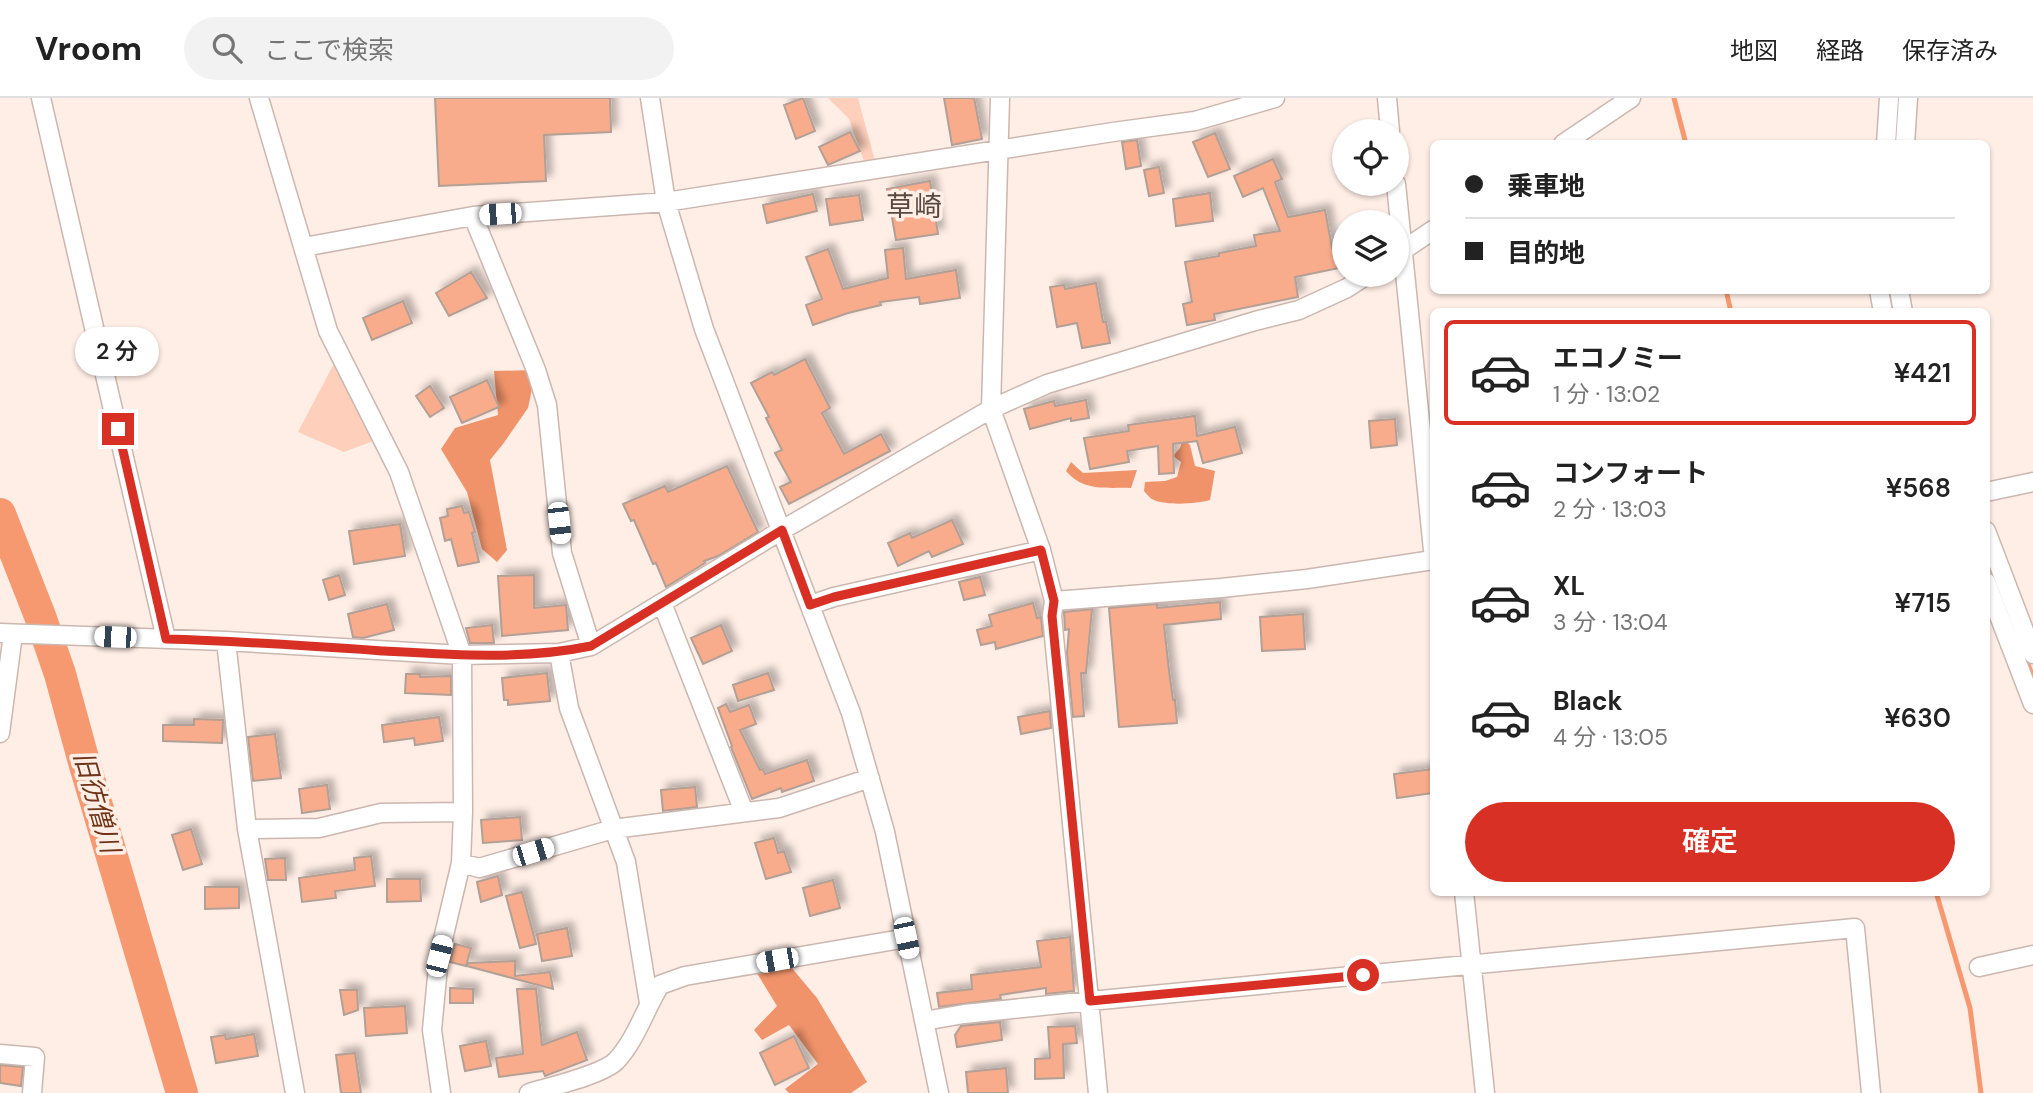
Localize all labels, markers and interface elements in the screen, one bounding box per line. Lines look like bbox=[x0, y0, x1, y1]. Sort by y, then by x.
search box bbox=[184, 17, 674, 80]
text: Vroom bbox=[35, 27, 142, 70]
icon: search bbox=[208, 29, 246, 67]
text: ここで検索 bbox=[264, 33, 394, 67]
text: 地図 bbox=[1730, 35, 1778, 66]
text: 経路 bbox=[1816, 35, 1864, 66]
text: 保存済み bbox=[1902, 35, 1998, 66]
map controls bbox=[1332, 119, 1409, 287]
button: locate bbox=[1332, 119, 1409, 196]
text: 乗車地 bbox=[1507, 169, 1585, 203]
district label: 草崎 bbox=[886, 188, 942, 225]
car bbox=[479, 202, 522, 226]
button: layers bbox=[1332, 210, 1409, 287]
text: 目的地 bbox=[1507, 236, 1585, 270]
callout: 2 分 bbox=[76, 328, 160, 376]
text: 2 分 bbox=[96, 336, 138, 366]
icon: car bbox=[1469, 341, 1532, 404]
text: エコノミー bbox=[1553, 341, 1683, 375]
text: ¥421 bbox=[1894, 356, 1951, 390]
text: 1 分 · 13:02 bbox=[1553, 379, 1660, 409]
route end bbox=[102, 413, 134, 445]
icon: car bbox=[1469, 456, 1532, 519]
text: コンフォート bbox=[1553, 456, 1708, 490]
text: ¥568 bbox=[1886, 471, 1951, 505]
text: 2 分 · 13:03 bbox=[1553, 494, 1667, 524]
car bbox=[547, 501, 572, 545]
text: XL bbox=[1553, 569, 1585, 603]
icon: car bbox=[1469, 571, 1532, 634]
text: ¥715 bbox=[1894, 586, 1951, 620]
text: 3 分 · 13:04 bbox=[1553, 607, 1668, 637]
car bbox=[94, 626, 137, 648]
text: Black bbox=[1553, 684, 1623, 718]
icon: car bbox=[1469, 686, 1532, 749]
text: ¥630 bbox=[1884, 701, 1951, 735]
text: 4 分 · 13:05 bbox=[1553, 722, 1668, 752]
water label: 旧彷僧川 bbox=[66, 747, 128, 860]
button: 確定 bbox=[1465, 802, 1955, 882]
car bbox=[510, 836, 557, 868]
car bbox=[892, 915, 921, 961]
car bbox=[424, 933, 455, 979]
car bbox=[755, 946, 800, 974]
route start bbox=[1347, 959, 1379, 991]

